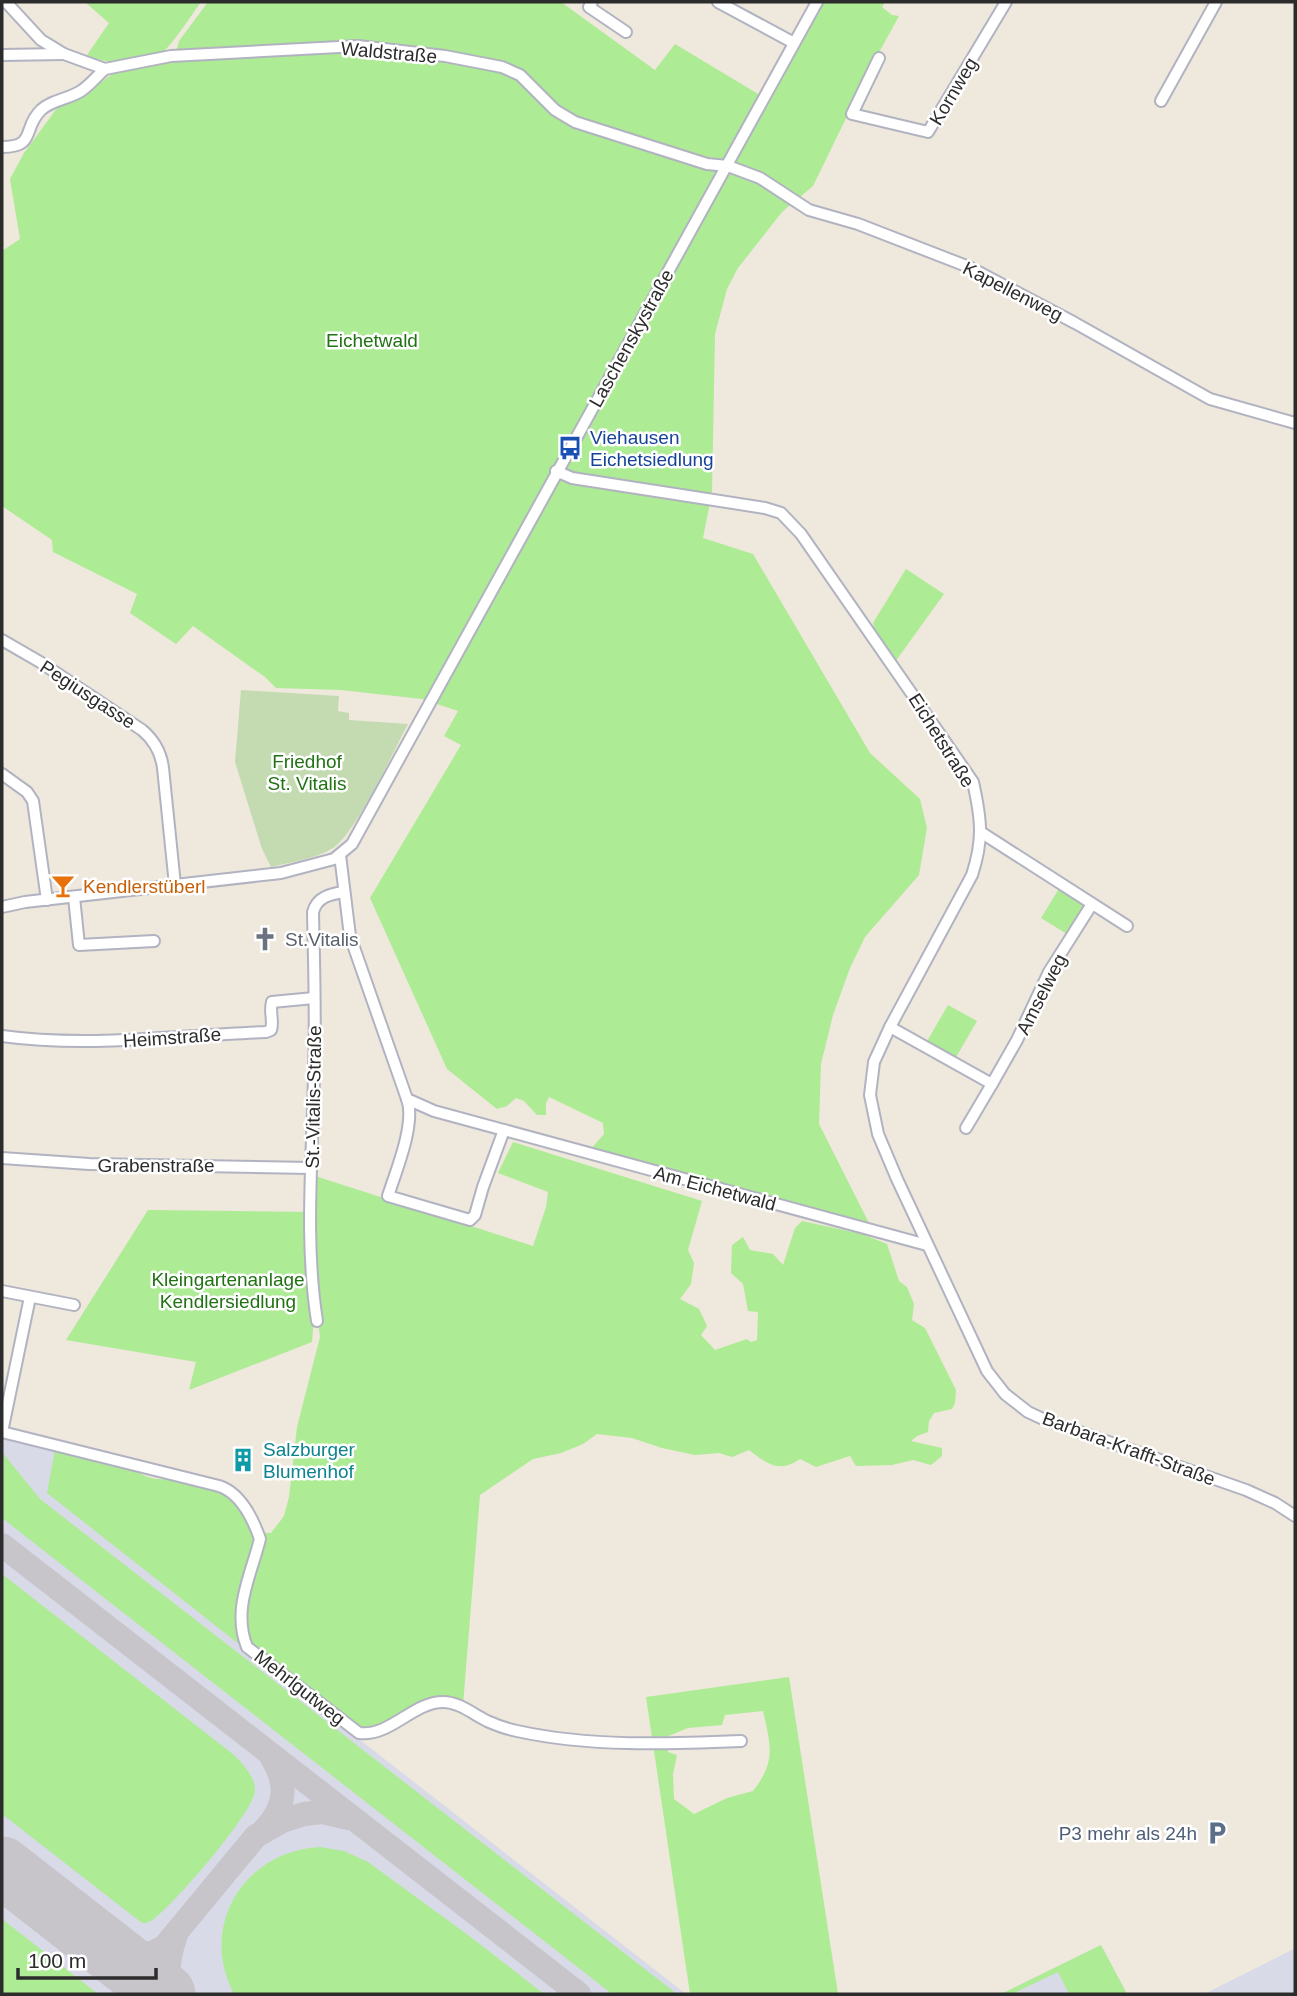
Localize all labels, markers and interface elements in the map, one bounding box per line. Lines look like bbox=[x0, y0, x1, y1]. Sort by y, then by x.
street label: Waldstraße bbox=[340, 38, 438, 67]
street label: Kornweg bbox=[925, 54, 982, 129]
street label: Kapellenweg bbox=[960, 257, 1066, 326]
street label: Laschenskystraße bbox=[585, 266, 678, 411]
park label: Eichetwald bbox=[326, 330, 418, 351]
place label: Viehausen Eichetsiedlung bbox=[590, 427, 714, 470]
bus stop icon: Viehausen Eichetsiedlung bbox=[556, 434, 584, 462]
street label: Pegiusgasse bbox=[36, 656, 139, 733]
street label: Eichetstraße bbox=[904, 689, 979, 791]
park label: Friedhof St. Vitalis bbox=[268, 751, 346, 794]
bar icon: Kendlerstüberl bbox=[49, 872, 77, 900]
place label: Kendlerstüberl bbox=[83, 876, 206, 897]
church icon: St.Vitalis bbox=[251, 925, 279, 953]
place label: St.Vitalis bbox=[285, 929, 359, 950]
street label: Amselweg bbox=[1012, 950, 1071, 1038]
street label: Heimstraße bbox=[122, 1024, 222, 1051]
street label: St.-Vitalis-Straße bbox=[302, 1025, 325, 1169]
street label: Grabenstraße bbox=[97, 1155, 215, 1176]
street label: Am Eichetwald bbox=[651, 1162, 778, 1215]
park label: Kleingartenanlage Kendlersiedlung bbox=[151, 1269, 305, 1312]
street label: Barbara-Krafft-Straße bbox=[1040, 1407, 1218, 1490]
place label: Salzburger Blumenhof bbox=[263, 1439, 356, 1482]
building icon: Salzburger Blumenhof bbox=[229, 1446, 257, 1474]
street label: Mehrlgutweg bbox=[250, 1646, 349, 1729]
parking icon: P3 mehr als 24h bbox=[1203, 1819, 1231, 1847]
place label: P3 mehr als 24h bbox=[1059, 1823, 1197, 1844]
scale bar bbox=[18, 1937, 156, 1981]
text: 100 m bbox=[28, 1949, 86, 1972]

